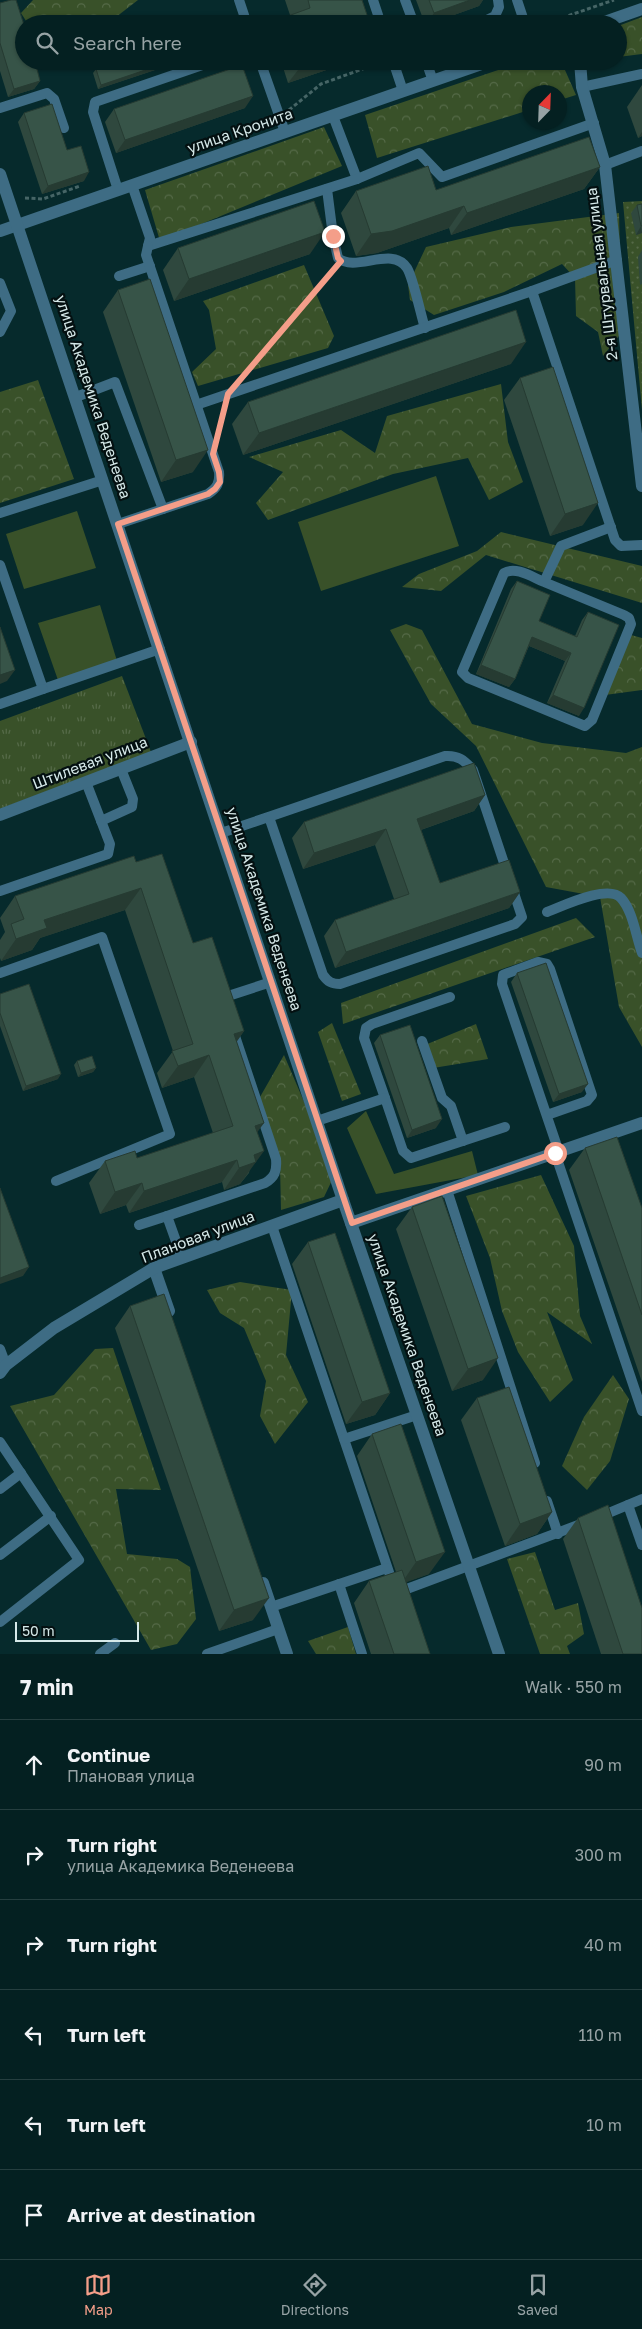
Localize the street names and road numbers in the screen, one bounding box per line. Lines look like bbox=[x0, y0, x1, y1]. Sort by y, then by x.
street label: улица Кронита bbox=[185, 104, 295, 157]
street label: 2-я Штурвальная улица bbox=[581, 187, 621, 362]
street label: улица Академика Веденеева bbox=[52, 293, 135, 501]
street label: Штилевая улица bbox=[30, 732, 150, 792]
street label: улица Академика Веденеева bbox=[223, 805, 306, 1013]
street label: Плановая улица bbox=[138, 1206, 257, 1266]
street label: улица Академика Веденеева bbox=[365, 1231, 451, 1438]

